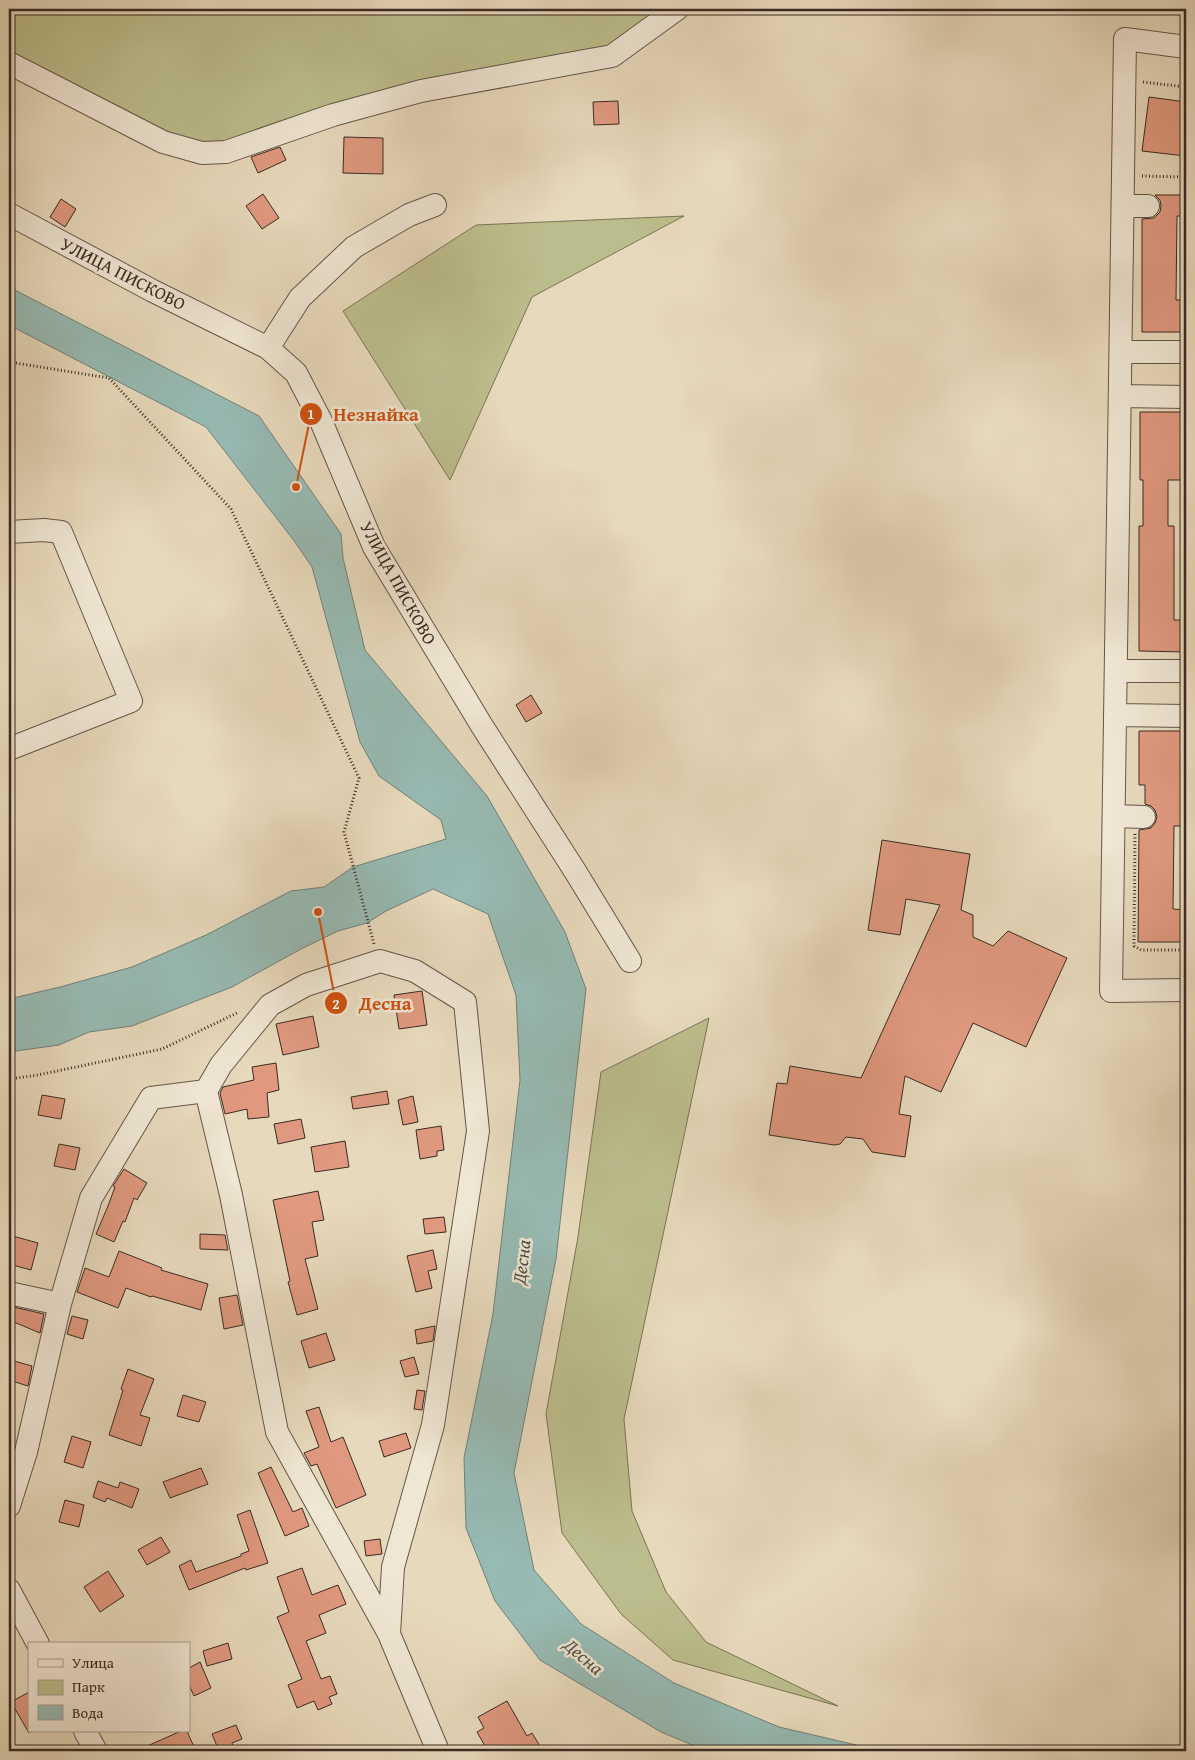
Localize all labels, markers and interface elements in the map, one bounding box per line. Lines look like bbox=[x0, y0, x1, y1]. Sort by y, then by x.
street label: УЛИЦА ПИСКОВО bbox=[56, 230, 191, 317]
callout: Незнайка bbox=[298, 397, 429, 431]
text: Незнайка bbox=[333, 400, 419, 428]
text: 1 bbox=[307, 403, 315, 424]
street label: УЛИЦА ПИСКОВО bbox=[353, 516, 444, 650]
callout: Десна bbox=[324, 986, 421, 1020]
text: Десна bbox=[358, 989, 412, 1017]
text: 2 bbox=[332, 993, 340, 1014]
water label: Десна bbox=[504, 1238, 538, 1287]
water label: Десна bbox=[557, 1630, 610, 1681]
legend bbox=[28, 1642, 190, 1732]
text: Улица bbox=[72, 1652, 115, 1673]
text: Парк bbox=[72, 1676, 105, 1697]
text: Вода bbox=[72, 1702, 104, 1723]

